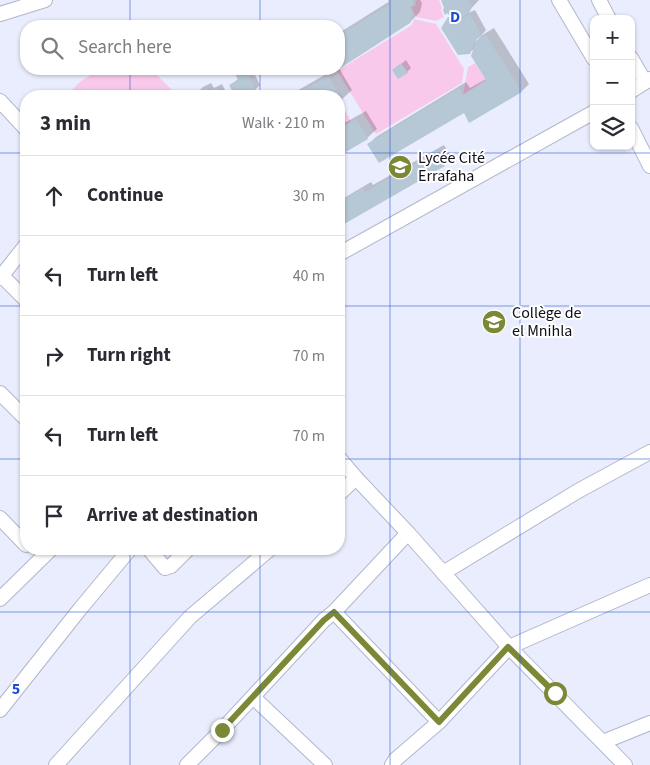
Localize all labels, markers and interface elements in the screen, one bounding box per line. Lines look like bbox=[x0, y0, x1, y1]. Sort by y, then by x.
text: D bbox=[450, 6, 460, 28]
map controls bbox=[590, 15, 635, 150]
button: + bbox=[590, 15, 635, 60]
search box bbox=[20, 20, 345, 75]
icon: search bbox=[38, 34, 66, 62]
text: Search here bbox=[78, 34, 172, 61]
button: − bbox=[590, 60, 635, 105]
button: layers bbox=[590, 105, 635, 150]
text: 3 min bbox=[40, 108, 91, 138]
text: Walk · 210 m bbox=[242, 112, 325, 134]
place label: Lycée Cité Errafaha bbox=[418, 147, 485, 187]
school or university icon: Lycée Cité Errafaha bbox=[387, 154, 413, 180]
icon: ahead bbox=[40, 182, 68, 210]
text: Continue bbox=[87, 182, 164, 209]
text: 30 m bbox=[293, 185, 325, 207]
icon: left bbox=[40, 262, 68, 290]
text: Turn left bbox=[87, 262, 158, 289]
text: 40 m bbox=[293, 265, 325, 287]
place label: Collège de el Mnihla bbox=[512, 302, 582, 342]
school or university icon: Collège de el Mnihla bbox=[481, 309, 507, 335]
icon: right bbox=[40, 342, 68, 370]
text: Turn right bbox=[87, 342, 171, 369]
text: 70 m bbox=[293, 345, 325, 367]
icon: left bbox=[40, 422, 68, 450]
text: Turn left bbox=[87, 422, 158, 449]
text: 70 m bbox=[293, 425, 325, 447]
icon: arrive bbox=[40, 502, 68, 530]
text: Arrive at destination bbox=[87, 502, 258, 529]
text: 5 bbox=[12, 678, 20, 700]
route start bbox=[544, 682, 567, 705]
route end bbox=[211, 719, 234, 742]

